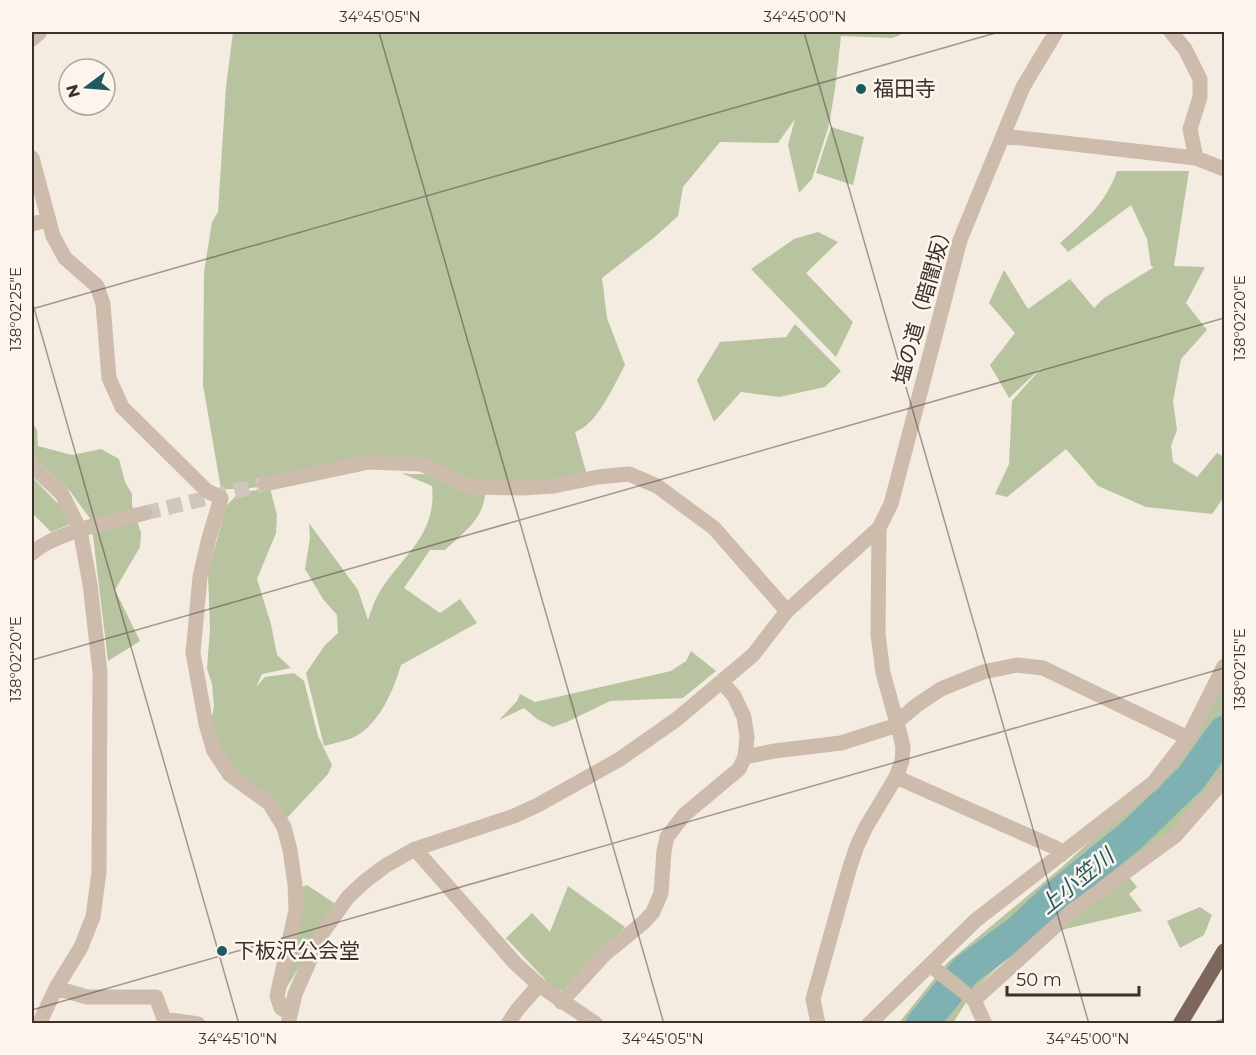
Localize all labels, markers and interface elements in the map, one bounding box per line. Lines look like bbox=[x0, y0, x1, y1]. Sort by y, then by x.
text: 34°45'05"N bbox=[339, 7, 421, 26]
text: 34°45'00"N bbox=[764, 7, 846, 26]
north arrow bbox=[57, 57, 117, 117]
place label: 福田寺 bbox=[873, 76, 936, 101]
text: N bbox=[62, 82, 84, 100]
marker: 福田寺 bbox=[854, 82, 868, 96]
street label: 塩の道（暗闇坂） bbox=[887, 219, 958, 387]
text: 138°02'25"E bbox=[6, 267, 25, 351]
text: 138°02'20"E bbox=[1230, 275, 1249, 361]
text: 138°02'20"E bbox=[6, 616, 25, 702]
text: 138°02'15"E bbox=[1230, 628, 1249, 710]
water label: 上小笠川 bbox=[1034, 842, 1121, 920]
place label: 下板沢公会堂 bbox=[234, 938, 360, 963]
marker: 下板沢公会堂 bbox=[215, 944, 229, 958]
scale bar bbox=[1007, 959, 1139, 997]
text: 50 m bbox=[1016, 969, 1062, 991]
text: 34°45'10"N bbox=[199, 1029, 277, 1048]
text: 34°45'05"N bbox=[622, 1029, 704, 1048]
text: 34°45'00"N bbox=[1047, 1029, 1129, 1048]

